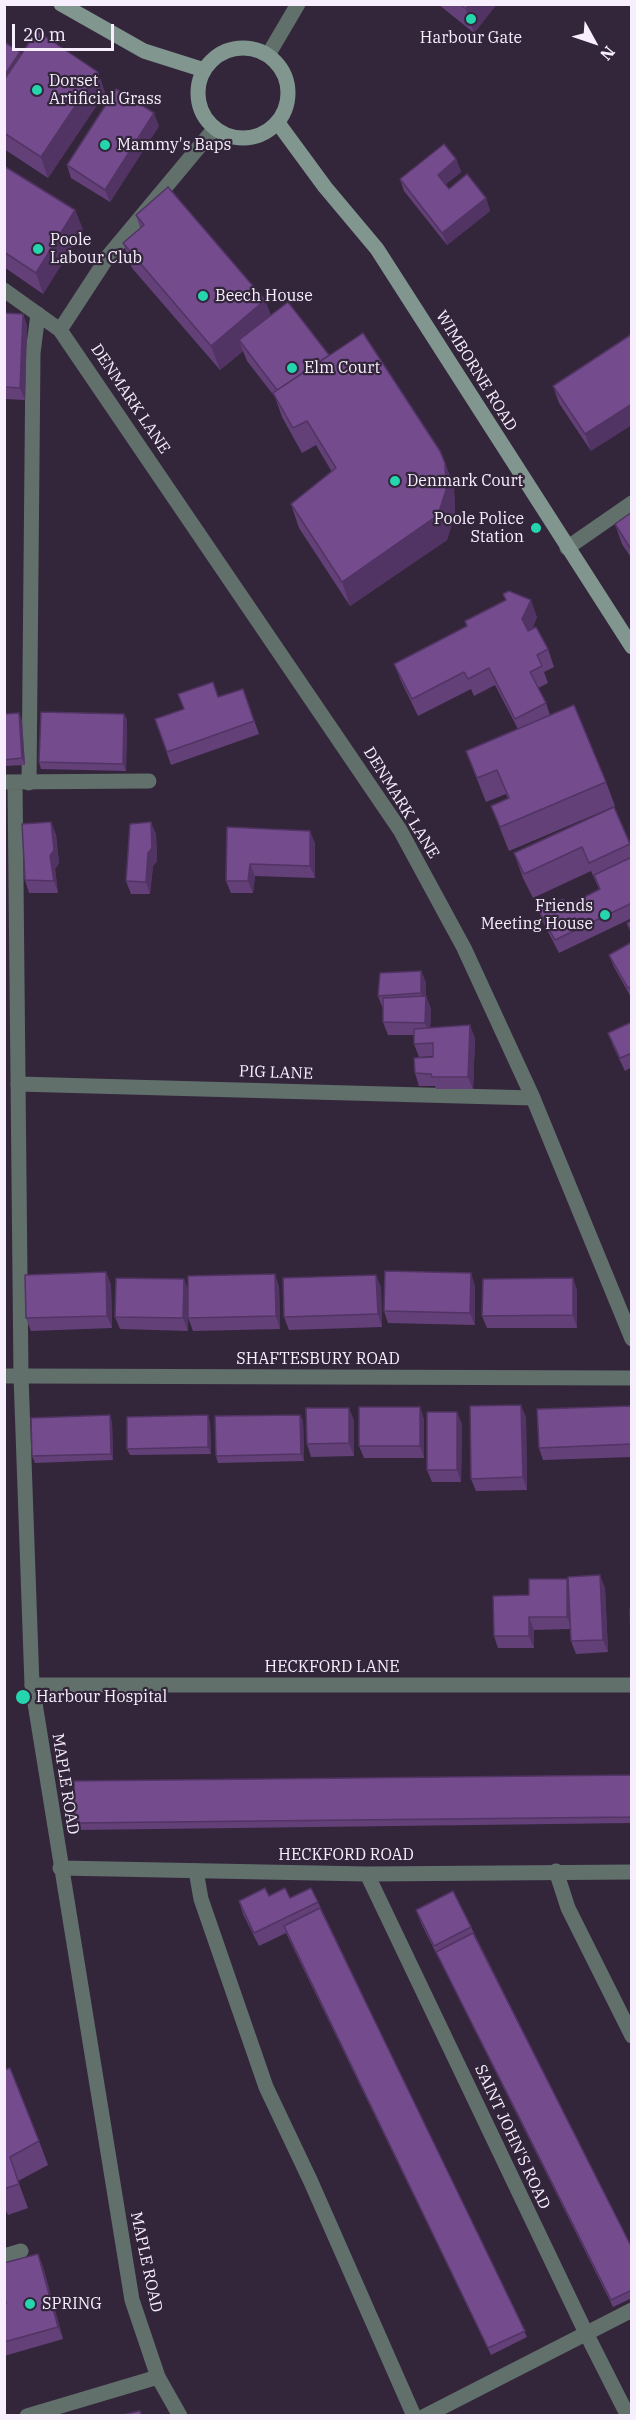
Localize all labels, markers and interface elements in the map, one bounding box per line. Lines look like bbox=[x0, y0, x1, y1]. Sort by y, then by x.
scale bar bbox=[15, 12, 117, 50]
marker: Harbour Gate bbox=[464, 12, 478, 26]
north arrow bbox=[564, 12, 624, 72]
text: 20 m bbox=[23, 23, 66, 46]
place label: Harbour Gate bbox=[420, 28, 522, 48]
text: N bbox=[596, 42, 620, 65]
place label: Dorset Artificial Grass bbox=[49, 71, 161, 109]
marker: Dorset Artificial Grass bbox=[30, 83, 44, 97]
place label: Mammy's Baps bbox=[117, 135, 231, 155]
marker: Mammy's Baps bbox=[98, 138, 112, 152]
place label: Poole Labour Club bbox=[50, 230, 142, 268]
marker: Poole Labour Club bbox=[31, 242, 45, 256]
place label: Beech House bbox=[215, 286, 313, 306]
marker: Beech House bbox=[196, 289, 210, 303]
street label: WIMBORNE ROAD bbox=[431, 307, 521, 435]
street label: DENMARK LANE bbox=[86, 341, 174, 457]
place label: Elm Court bbox=[304, 358, 380, 378]
marker: Elm Court bbox=[285, 361, 299, 375]
place label: Denmark Court bbox=[407, 471, 523, 491]
marker: Denmark Court bbox=[388, 474, 402, 488]
place label: Poole Police Station bbox=[434, 509, 524, 547]
marker: Poole Police Station bbox=[529, 521, 543, 535]
street label: DENMARK LANE bbox=[359, 744, 443, 862]
place label: Friends Meeting House bbox=[481, 896, 593, 934]
marker: Friends Meeting House bbox=[598, 908, 612, 922]
street label: PIG LANE bbox=[239, 1062, 313, 1084]
street label: SHAFTESBURY ROAD bbox=[236, 1349, 400, 1369]
street label: HECKFORD LANE bbox=[265, 1657, 399, 1677]
place label: Harbour Hospital bbox=[36, 1687, 167, 1707]
marker: Harbour Hospital bbox=[14, 1688, 32, 1706]
street label: MAPLE ROAD bbox=[48, 1732, 82, 1836]
street label: HECKFORD ROAD bbox=[278, 1845, 414, 1865]
street label: SAINT JOHN'S ROAD bbox=[470, 2062, 554, 2212]
street label: MAPLE ROAD bbox=[126, 2210, 166, 2314]
place label: SPRING bbox=[42, 2294, 102, 2314]
marker: SPRING bbox=[23, 2297, 37, 2311]

